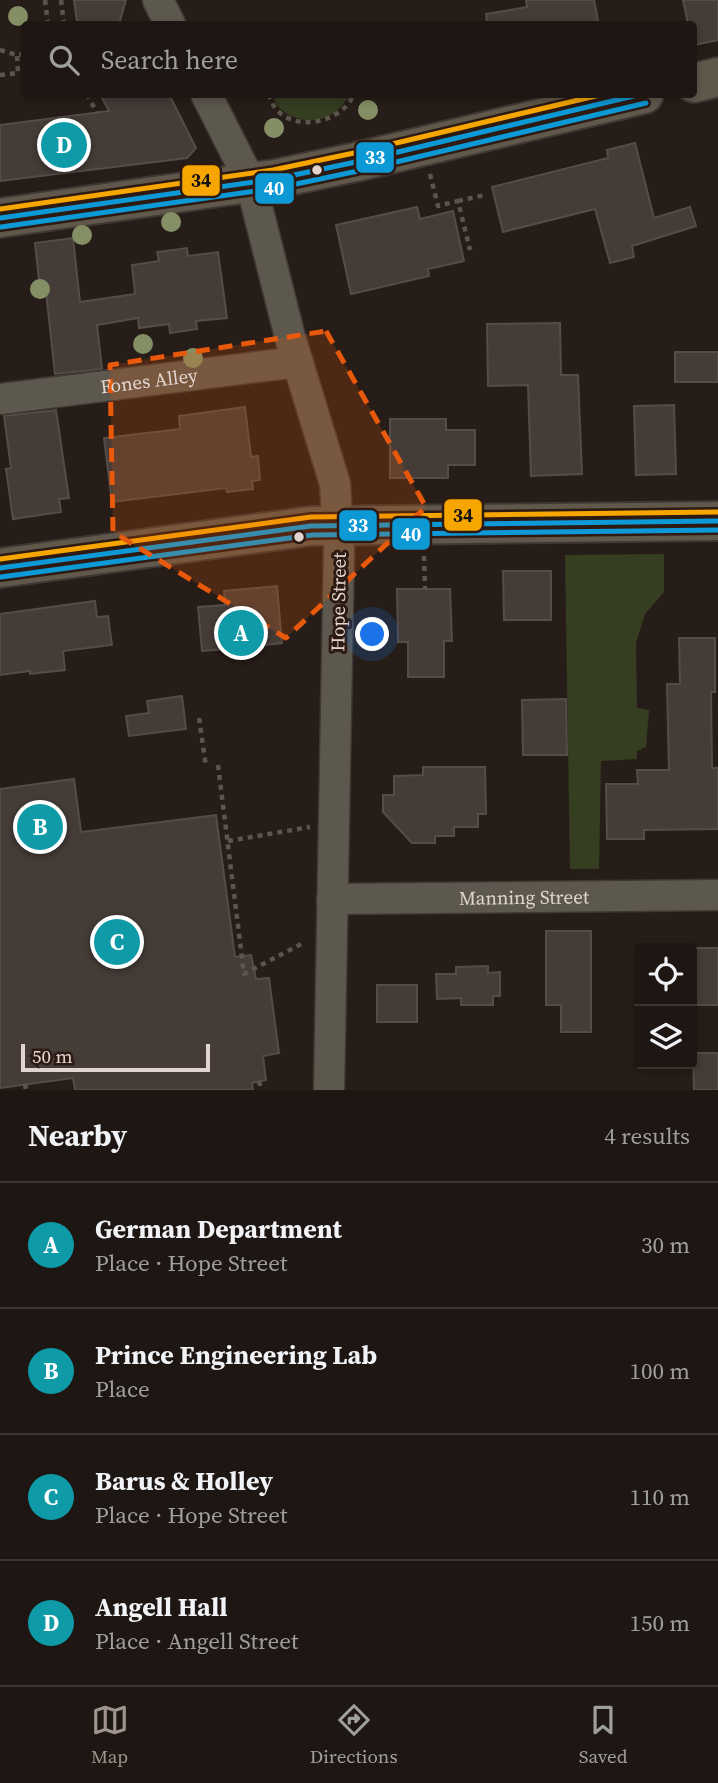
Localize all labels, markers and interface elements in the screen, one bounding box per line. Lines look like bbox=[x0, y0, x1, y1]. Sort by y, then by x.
search box bbox=[21, 21, 697, 98]
icon: search bbox=[45, 41, 83, 79]
text: Search here bbox=[101, 42, 238, 78]
pin: D bbox=[41, 119, 87, 171]
line badge: 33 bbox=[355, 141, 395, 174]
text: 33 bbox=[365, 144, 385, 170]
unlabelled marker bbox=[310, 163, 324, 177]
line badge: 34 bbox=[181, 164, 221, 197]
text: 34 bbox=[191, 167, 211, 193]
line badge: 40 bbox=[254, 172, 295, 205]
text: 40 bbox=[264, 175, 284, 201]
street label: Fones Alley bbox=[99, 362, 199, 399]
line badge: 34 bbox=[443, 498, 483, 532]
text: 34 bbox=[453, 502, 473, 528]
line badge: 33 bbox=[338, 509, 378, 542]
text: 33 bbox=[348, 512, 368, 538]
line badge: 40 bbox=[391, 517, 431, 551]
text: 40 bbox=[401, 521, 421, 547]
unlabelled marker bbox=[292, 530, 306, 544]
street label: Hope Street bbox=[324, 551, 352, 652]
pin: A bbox=[218, 607, 264, 659]
your location bbox=[355, 617, 389, 651]
pin: B bbox=[17, 801, 63, 853]
street label: Manning Street bbox=[459, 883, 590, 911]
pin: C bbox=[94, 916, 140, 968]
map controls bbox=[634, 943, 697, 1069]
button: locate bbox=[634, 943, 697, 1006]
button: layers bbox=[634, 1006, 697, 1069]
scale bar bbox=[21, 1041, 210, 1073]
text: 50 m bbox=[32, 1043, 73, 1069]
text: Nearby bbox=[28, 1115, 127, 1156]
text: 4 results bbox=[604, 1120, 690, 1152]
text: German Department bbox=[95, 1211, 342, 1247]
text: A bbox=[43, 1229, 59, 1261]
text: 30 m bbox=[641, 1229, 690, 1261]
text: Place · Hope Street bbox=[95, 1247, 287, 1279]
text: Prince Engineering Lab bbox=[95, 1337, 377, 1373]
text: B bbox=[44, 1355, 58, 1387]
text: 100 m bbox=[629, 1355, 690, 1387]
text: Place bbox=[95, 1373, 150, 1405]
text: Barus & Holley bbox=[95, 1463, 273, 1499]
text: C bbox=[44, 1481, 58, 1513]
text: 110 m bbox=[629, 1481, 690, 1513]
text: Place · Hope Street bbox=[95, 1499, 287, 1531]
text: Angell Hall bbox=[95, 1589, 228, 1625]
text: D bbox=[43, 1607, 59, 1639]
text: 150 m bbox=[629, 1607, 690, 1639]
text: Place · Angell Street bbox=[95, 1625, 298, 1657]
tab: Map bbox=[91, 1701, 129, 1769]
tab: Directions bbox=[310, 1701, 398, 1769]
tab: Saved bbox=[579, 1701, 627, 1769]

